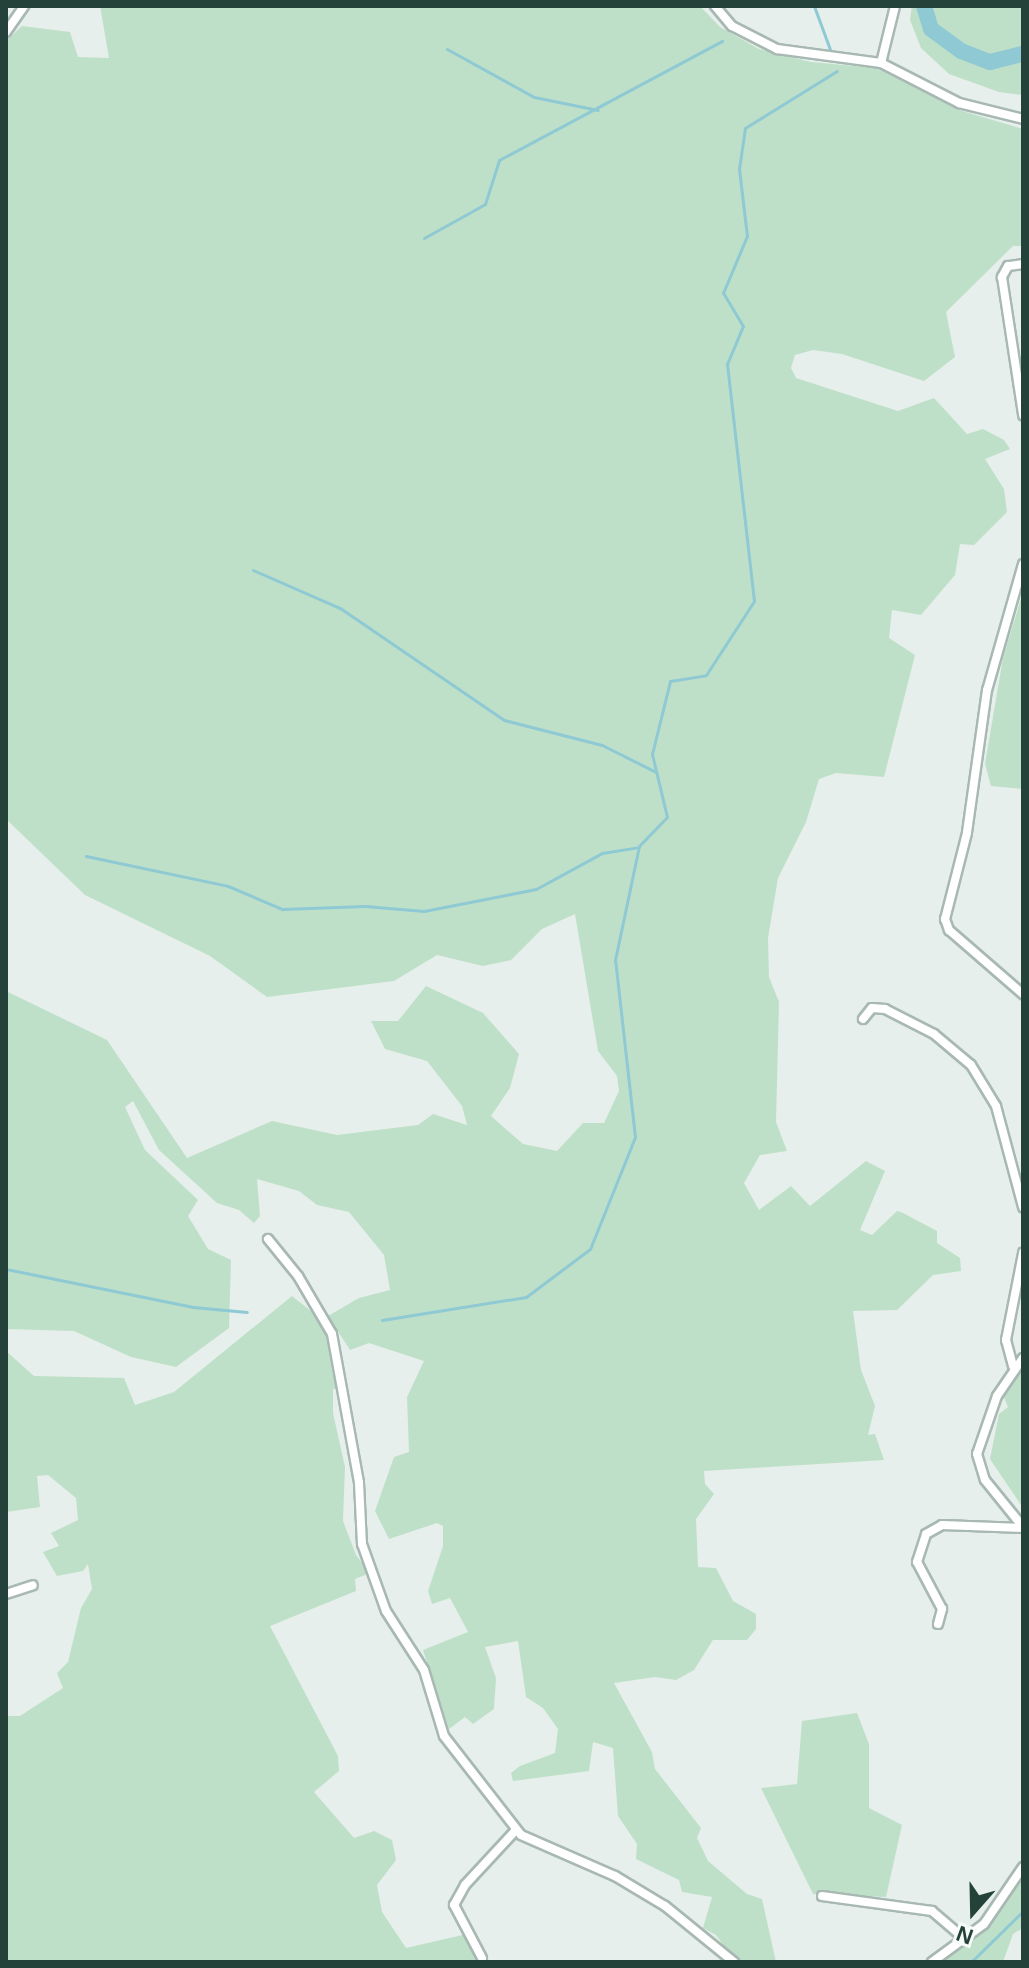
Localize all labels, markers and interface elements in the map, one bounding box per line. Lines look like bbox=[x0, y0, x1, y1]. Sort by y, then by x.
north arrow bbox=[933, 1872, 1013, 1952]
text: N bbox=[953, 1921, 976, 1949]

